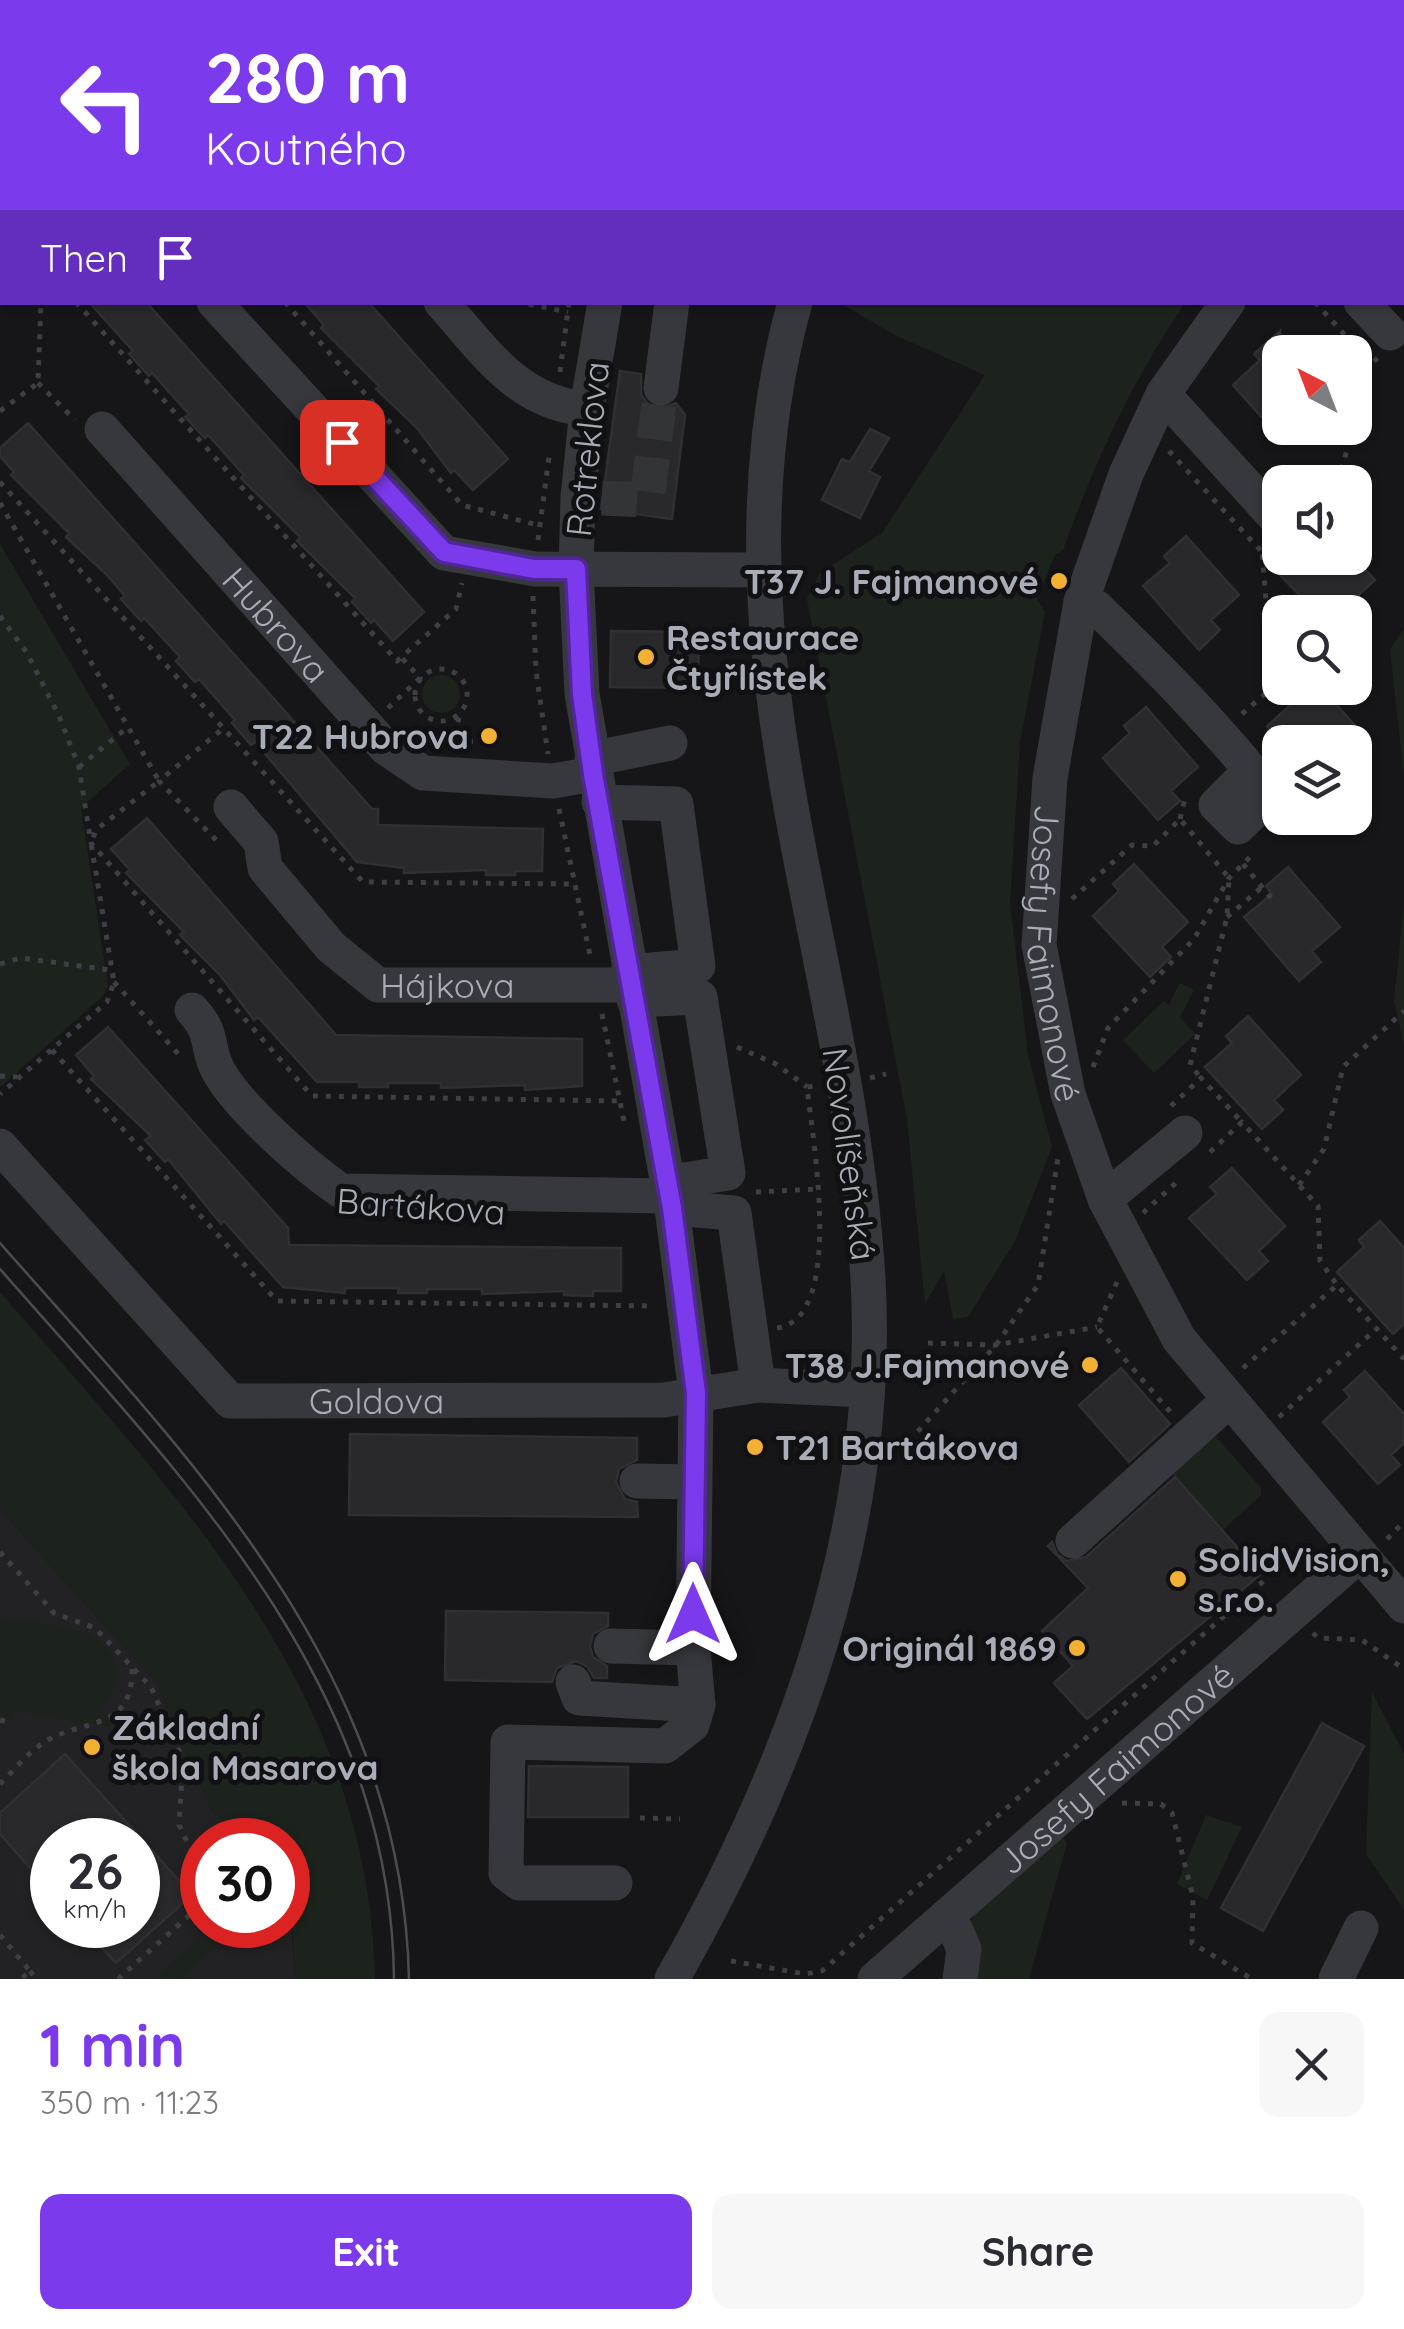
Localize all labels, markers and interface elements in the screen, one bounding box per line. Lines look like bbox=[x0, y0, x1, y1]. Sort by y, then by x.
text: 280 m bbox=[205, 33, 410, 121]
icon: left bbox=[40, 40, 170, 170]
text: Koutného bbox=[205, 120, 407, 176]
icon: arrive bbox=[148, 230, 203, 285]
text: Then bbox=[40, 234, 128, 282]
north arrow bbox=[1262, 335, 1372, 445]
map controls bbox=[1262, 335, 1372, 835]
street label: Rotreklova bbox=[556, 359, 618, 539]
pin bbox=[300, 400, 385, 485]
icon: arrive bbox=[315, 415, 370, 470]
button: sound bbox=[1262, 465, 1372, 575]
street label: Hubrova bbox=[213, 558, 339, 691]
place label: T37 J. Fajmanové bbox=[744, 559, 1039, 603]
marker: T37 J. Fajmanové bbox=[1048, 570, 1070, 592]
button: search bbox=[1262, 595, 1372, 705]
place label: Restaurace Čtyřlístek bbox=[666, 615, 859, 699]
marker: Restaurace Čtyřlístek bbox=[635, 646, 657, 668]
place label: T22 Hubrova bbox=[252, 714, 469, 758]
marker: T22 Hubrova bbox=[478, 725, 500, 747]
button: layers bbox=[1262, 725, 1372, 835]
street label: Josefy Faimonové bbox=[1017, 803, 1091, 1106]
street label: Hájkova bbox=[380, 963, 514, 1007]
street label: Novolíšeňská bbox=[813, 1045, 887, 1263]
street label: Bartákova bbox=[335, 1178, 507, 1234]
place label: T38 J.Fajmanové bbox=[785, 1343, 1070, 1387]
marker: T38 J.Fajmanové bbox=[1079, 1354, 1101, 1376]
street label: Goldova bbox=[309, 1379, 444, 1423]
place label: T21 Bartákova bbox=[775, 1425, 1019, 1469]
marker: T21 Bartákova bbox=[744, 1436, 766, 1458]
place label: SolidVision, s.r.o. bbox=[1198, 1537, 1390, 1621]
position arrow bbox=[641, 1562, 745, 1666]
marker: SolidVision, s.r.o. bbox=[1167, 1568, 1189, 1590]
place label: Originál 1869 bbox=[842, 1626, 1057, 1670]
marker: Originál 1869 bbox=[1066, 1637, 1088, 1659]
street label: Josefy Faimonové bbox=[989, 1653, 1243, 1883]
place label: Základní škola Masarova bbox=[112, 1705, 379, 1789]
marker: Základní škola Masarova bbox=[81, 1736, 103, 1758]
speed limit sign: 30 bbox=[180, 1818, 310, 1948]
text: 26 bbox=[67, 1839, 123, 1902]
text: km/h bbox=[63, 1893, 127, 1924]
text: 1 min bbox=[40, 2007, 185, 2082]
button: close bbox=[1259, 2012, 1364, 2117]
text: 350 m · 11:23 bbox=[40, 2082, 219, 2122]
button: Exit bbox=[40, 2194, 692, 2309]
button: Share bbox=[712, 2194, 1364, 2309]

